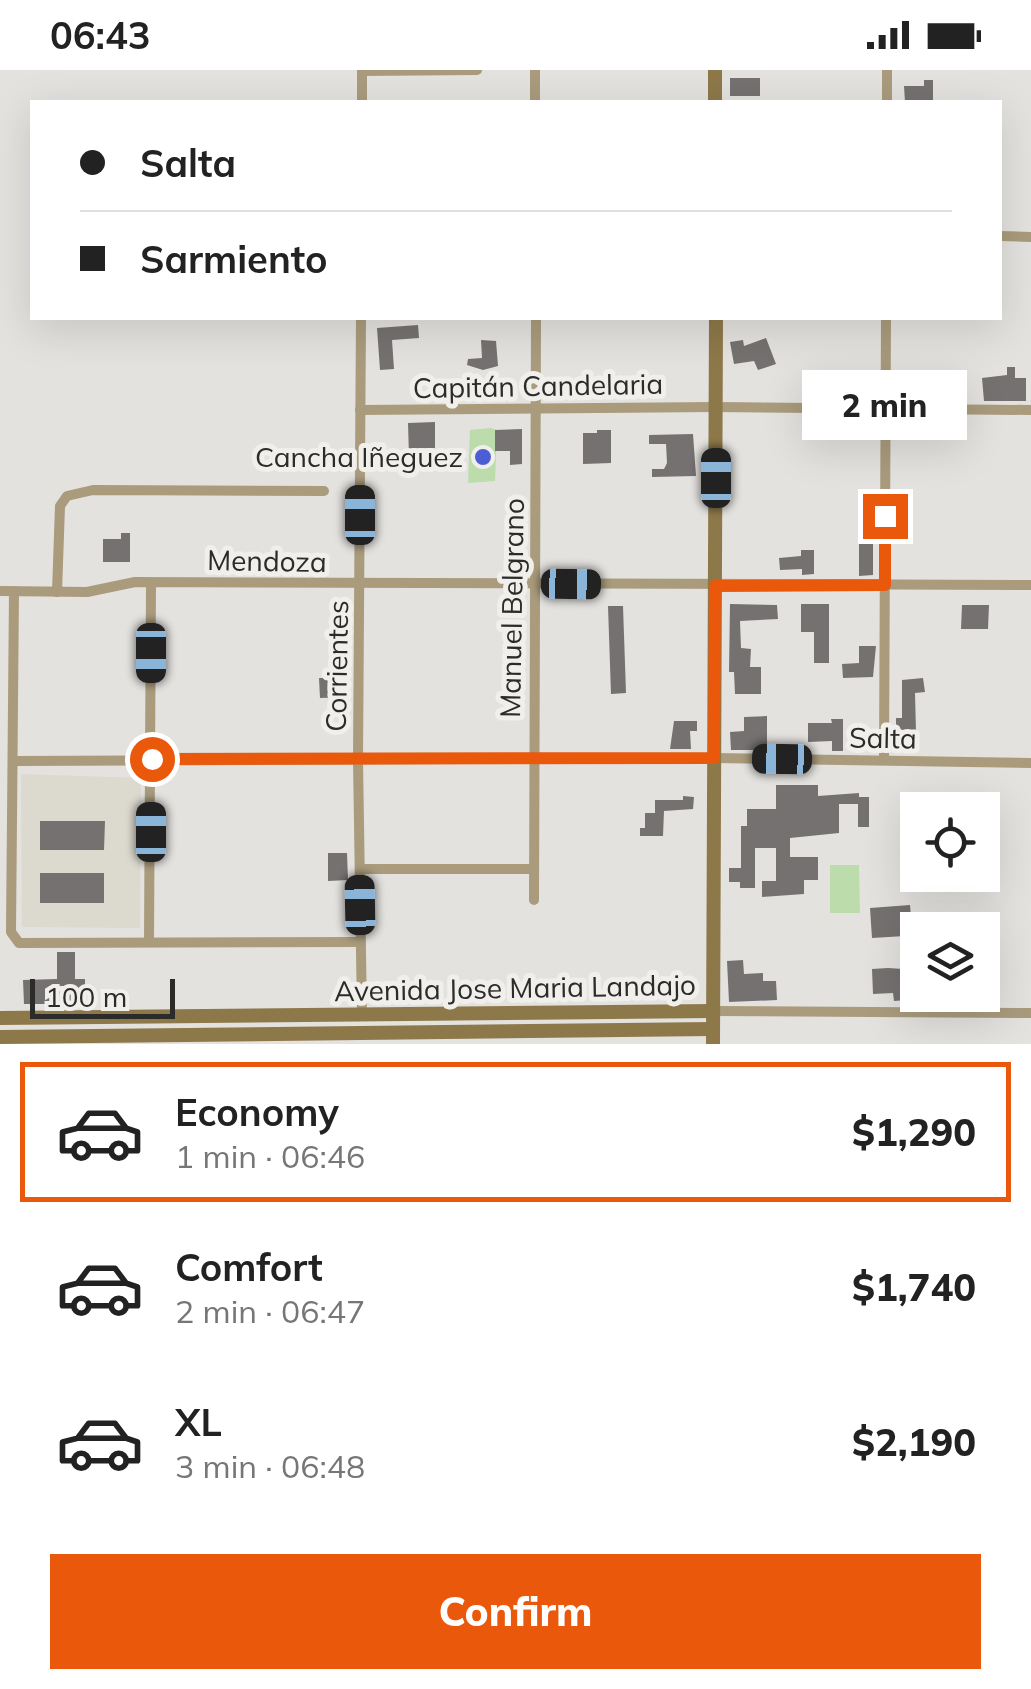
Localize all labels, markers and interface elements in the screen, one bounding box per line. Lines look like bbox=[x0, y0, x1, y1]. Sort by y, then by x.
text: 06:43 bbox=[50, 11, 151, 59]
text: Salta bbox=[140, 139, 236, 187]
text: Sarmiento bbox=[140, 235, 328, 283]
street label: Capitán Candelaria bbox=[413, 366, 663, 405]
callout: 2 min bbox=[802, 371, 968, 441]
text: 2 min bbox=[842, 385, 927, 425]
place label: Cancha Iñeguez bbox=[255, 439, 463, 474]
marker: Cancha Iñeguez bbox=[472, 446, 494, 468]
car bbox=[701, 448, 731, 508]
car bbox=[345, 485, 375, 545]
route end bbox=[863, 494, 908, 539]
street label: Manuel Belgrano bbox=[492, 498, 531, 718]
street label: Mendoza bbox=[207, 542, 327, 579]
car bbox=[541, 568, 601, 600]
street label: Corrientes bbox=[318, 600, 355, 732]
car bbox=[136, 623, 166, 683]
street label: Salta bbox=[849, 719, 917, 756]
route start bbox=[130, 737, 175, 782]
car bbox=[752, 743, 812, 775]
map controls bbox=[900, 792, 1000, 1012]
button: locate bbox=[900, 792, 1000, 892]
car bbox=[136, 802, 166, 862]
car bbox=[344, 875, 376, 935]
button: layers bbox=[900, 912, 1000, 1012]
street label: Avenida Jose Maria Landajo bbox=[334, 967, 696, 1008]
scale bar bbox=[30, 974, 175, 1018]
text: 100 m bbox=[45, 979, 127, 1014]
icon: car bbox=[55, 1087, 145, 1177]
text: Economy bbox=[175, 1088, 339, 1136]
text: $1,290 bbox=[852, 1108, 976, 1156]
text: 1 min · 06:46 bbox=[175, 1136, 365, 1176]
icon: car bbox=[55, 1242, 145, 1332]
text: Comfort bbox=[175, 1243, 323, 1291]
text: $1,740 bbox=[852, 1263, 976, 1311]
text: 2 min · 06:47 bbox=[175, 1291, 365, 1331]
icon: car bbox=[55, 1397, 145, 1487]
text: XL bbox=[175, 1398, 222, 1446]
text: $2,190 bbox=[852, 1418, 976, 1466]
text: 3 min · 06:48 bbox=[175, 1446, 365, 1486]
button: Confirm bbox=[50, 1554, 981, 1669]

